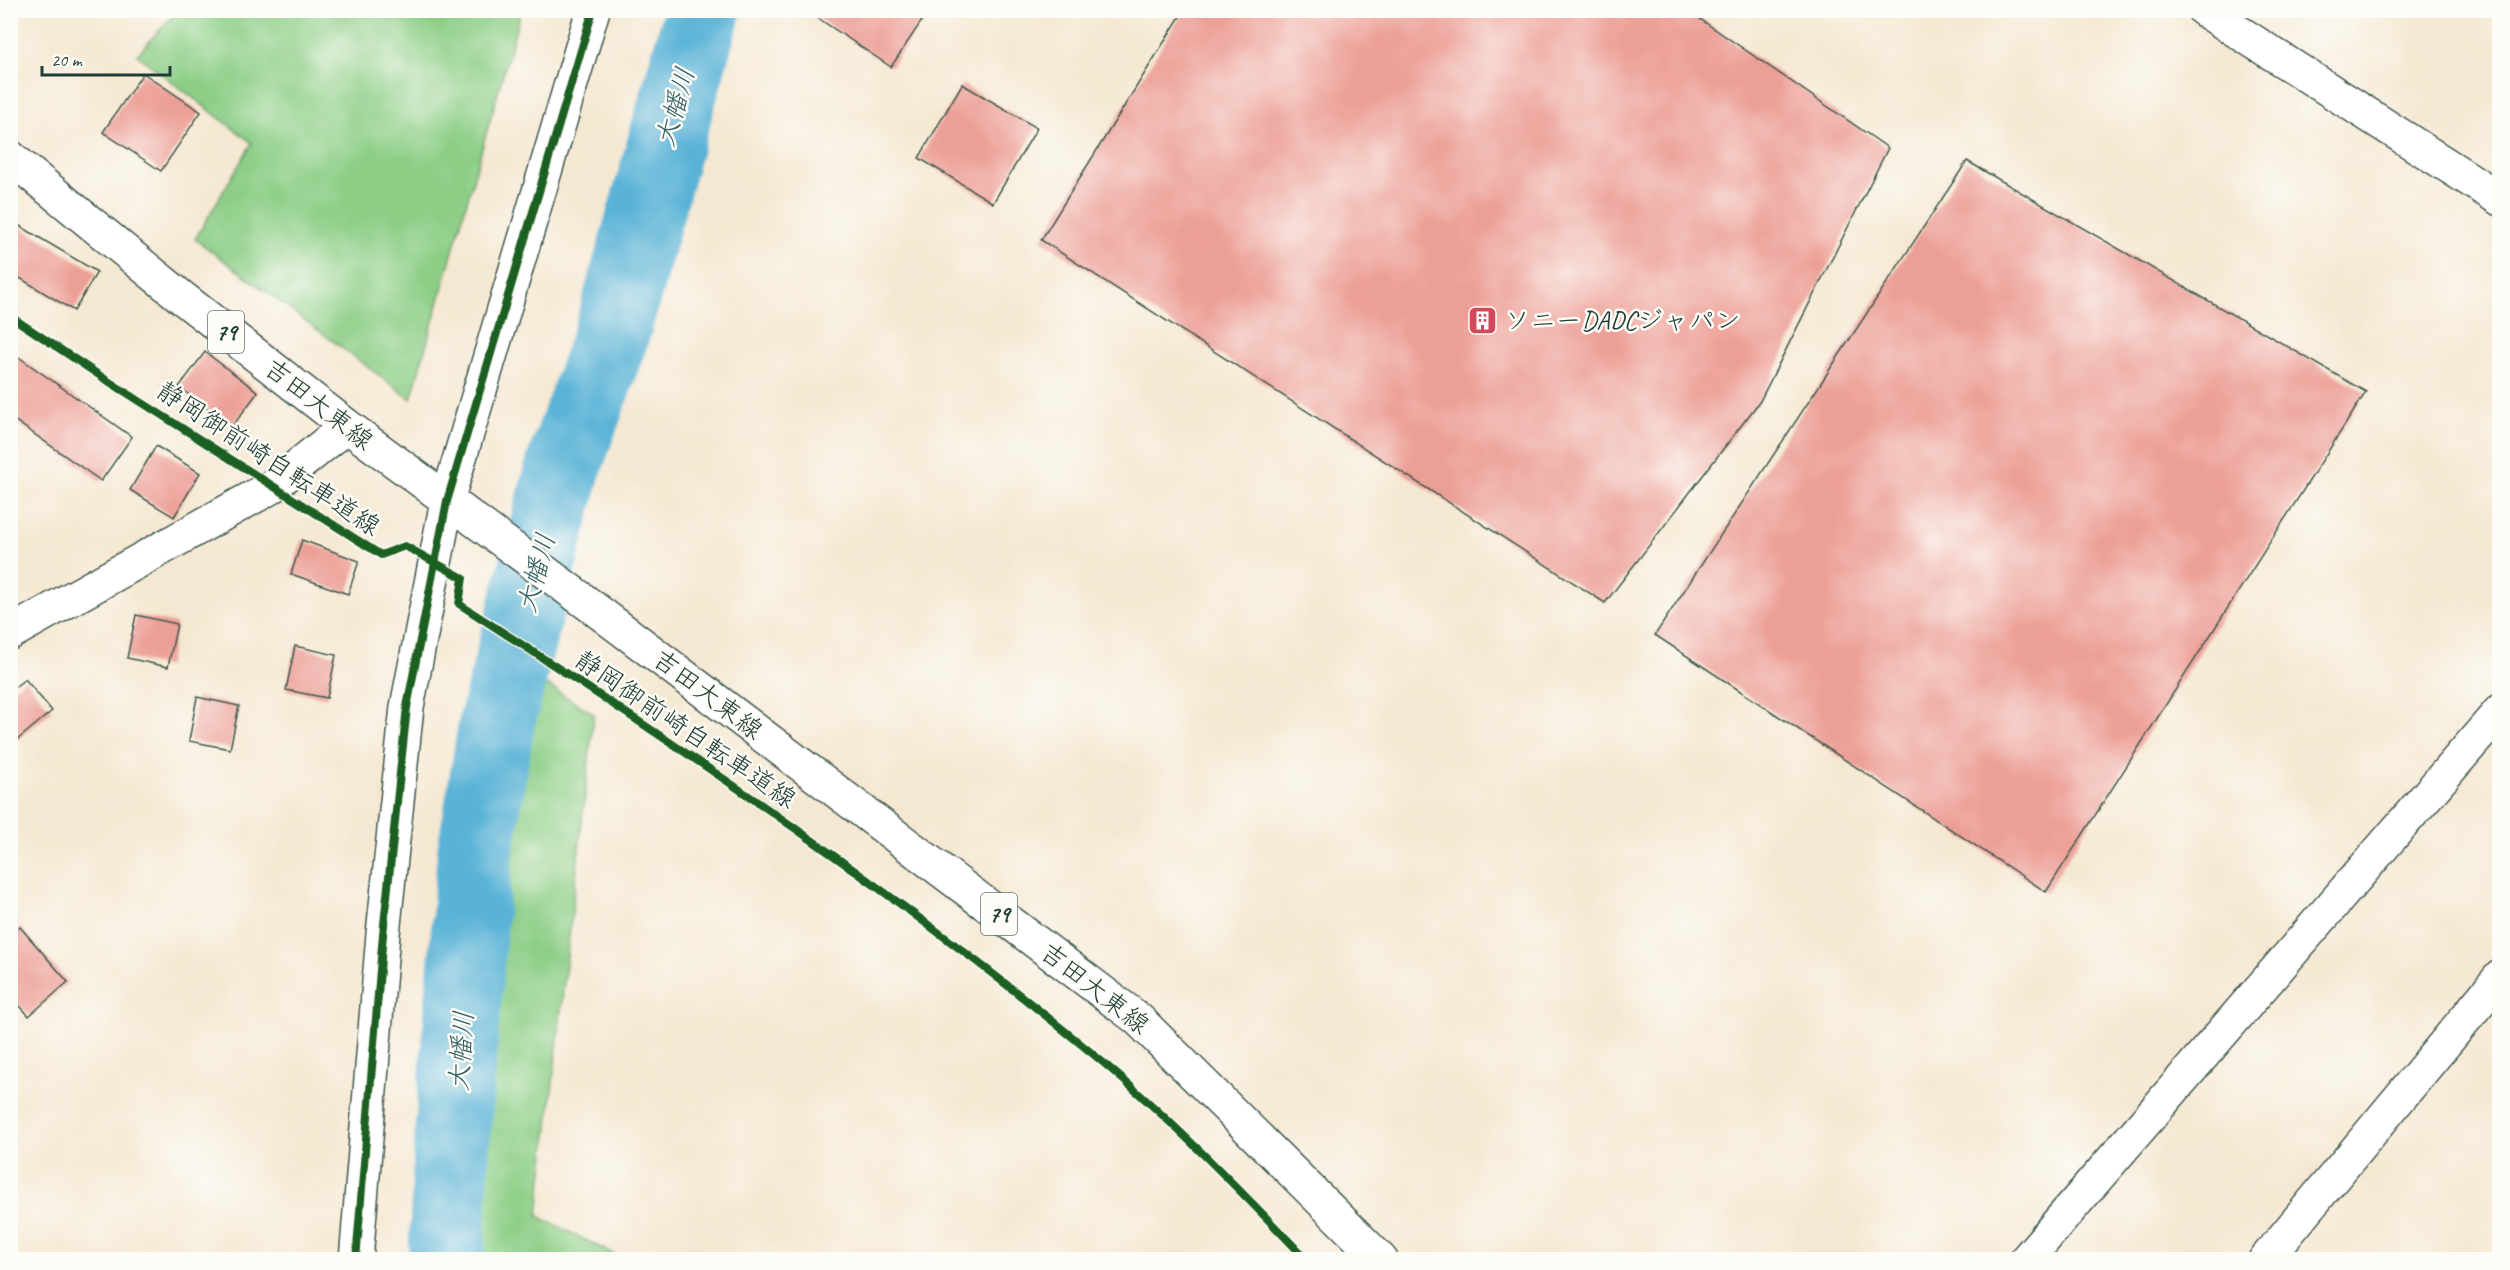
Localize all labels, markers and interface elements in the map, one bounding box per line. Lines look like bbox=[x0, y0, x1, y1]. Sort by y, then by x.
scale bar bbox=[42, 39, 170, 77]
text: 20 m bbox=[51, 49, 84, 71]
water label: 大幡川 bbox=[647, 63, 703, 151]
building icon: ソニーDADCジャパン bbox=[1467, 304, 1499, 336]
place label: ソニーDADCジャパン bbox=[1504, 304, 1741, 337]
road number: 79 bbox=[208, 311, 244, 353]
street label: 吉田大東線 bbox=[257, 351, 380, 457]
street label: 静岡御前崎自転車道線 bbox=[151, 374, 387, 543]
water label: 大幡川 bbox=[509, 529, 563, 617]
street label: 吉田大東線 bbox=[646, 642, 770, 747]
street label: 静岡御前崎自転車道線 bbox=[569, 643, 803, 816]
road number: 79 bbox=[981, 893, 1017, 935]
street label: 吉田大東線 bbox=[1033, 935, 1156, 1041]
water label: 大幡川 bbox=[441, 1009, 481, 1093]

